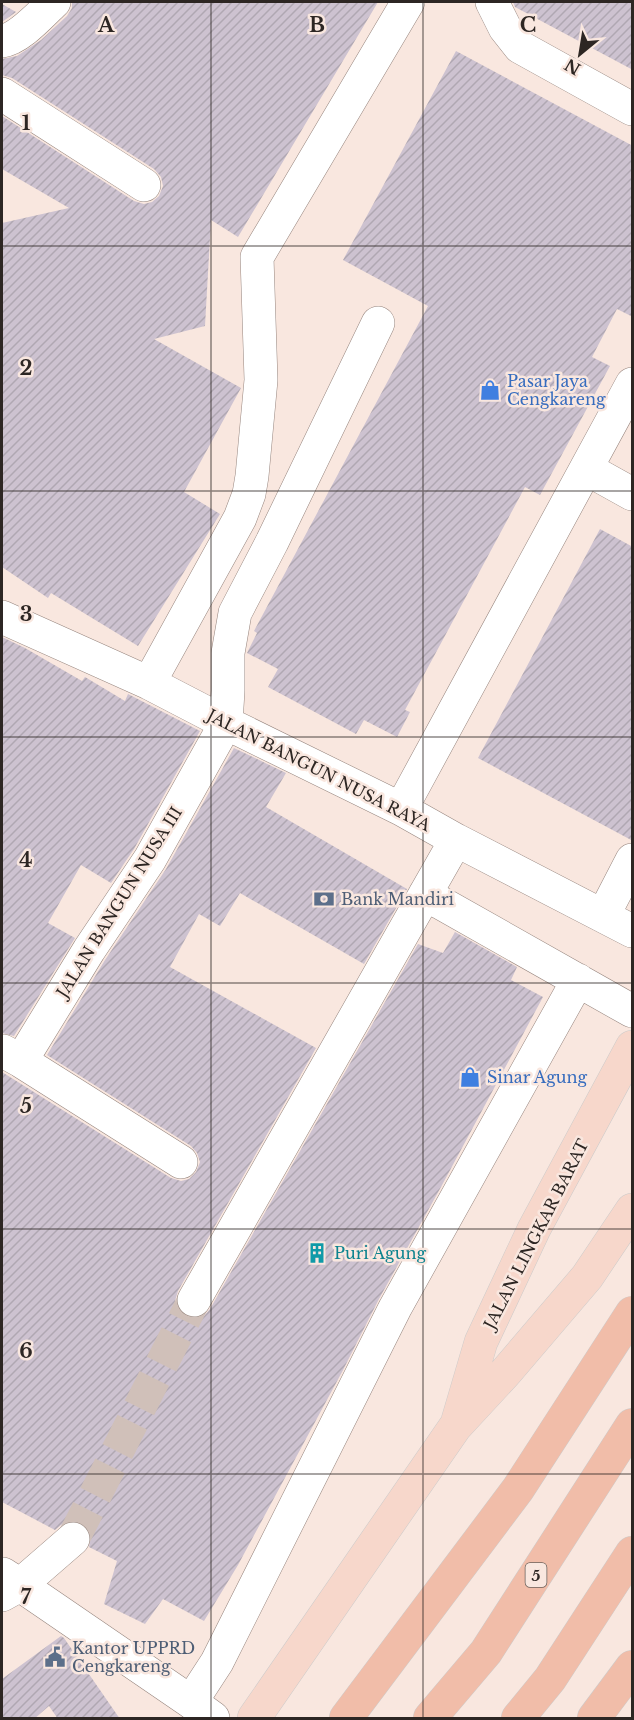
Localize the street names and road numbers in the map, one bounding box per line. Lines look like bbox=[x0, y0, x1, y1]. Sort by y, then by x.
street label: JALAN BANGUN NUSA RAYA bbox=[202, 704, 435, 836]
street label: JALAN BANGUN NUSA III bbox=[51, 803, 186, 1003]
street label: JALAN LINGKAR BARAT bbox=[478, 1136, 593, 1334]
road number: 5 bbox=[526, 1563, 546, 1587]

